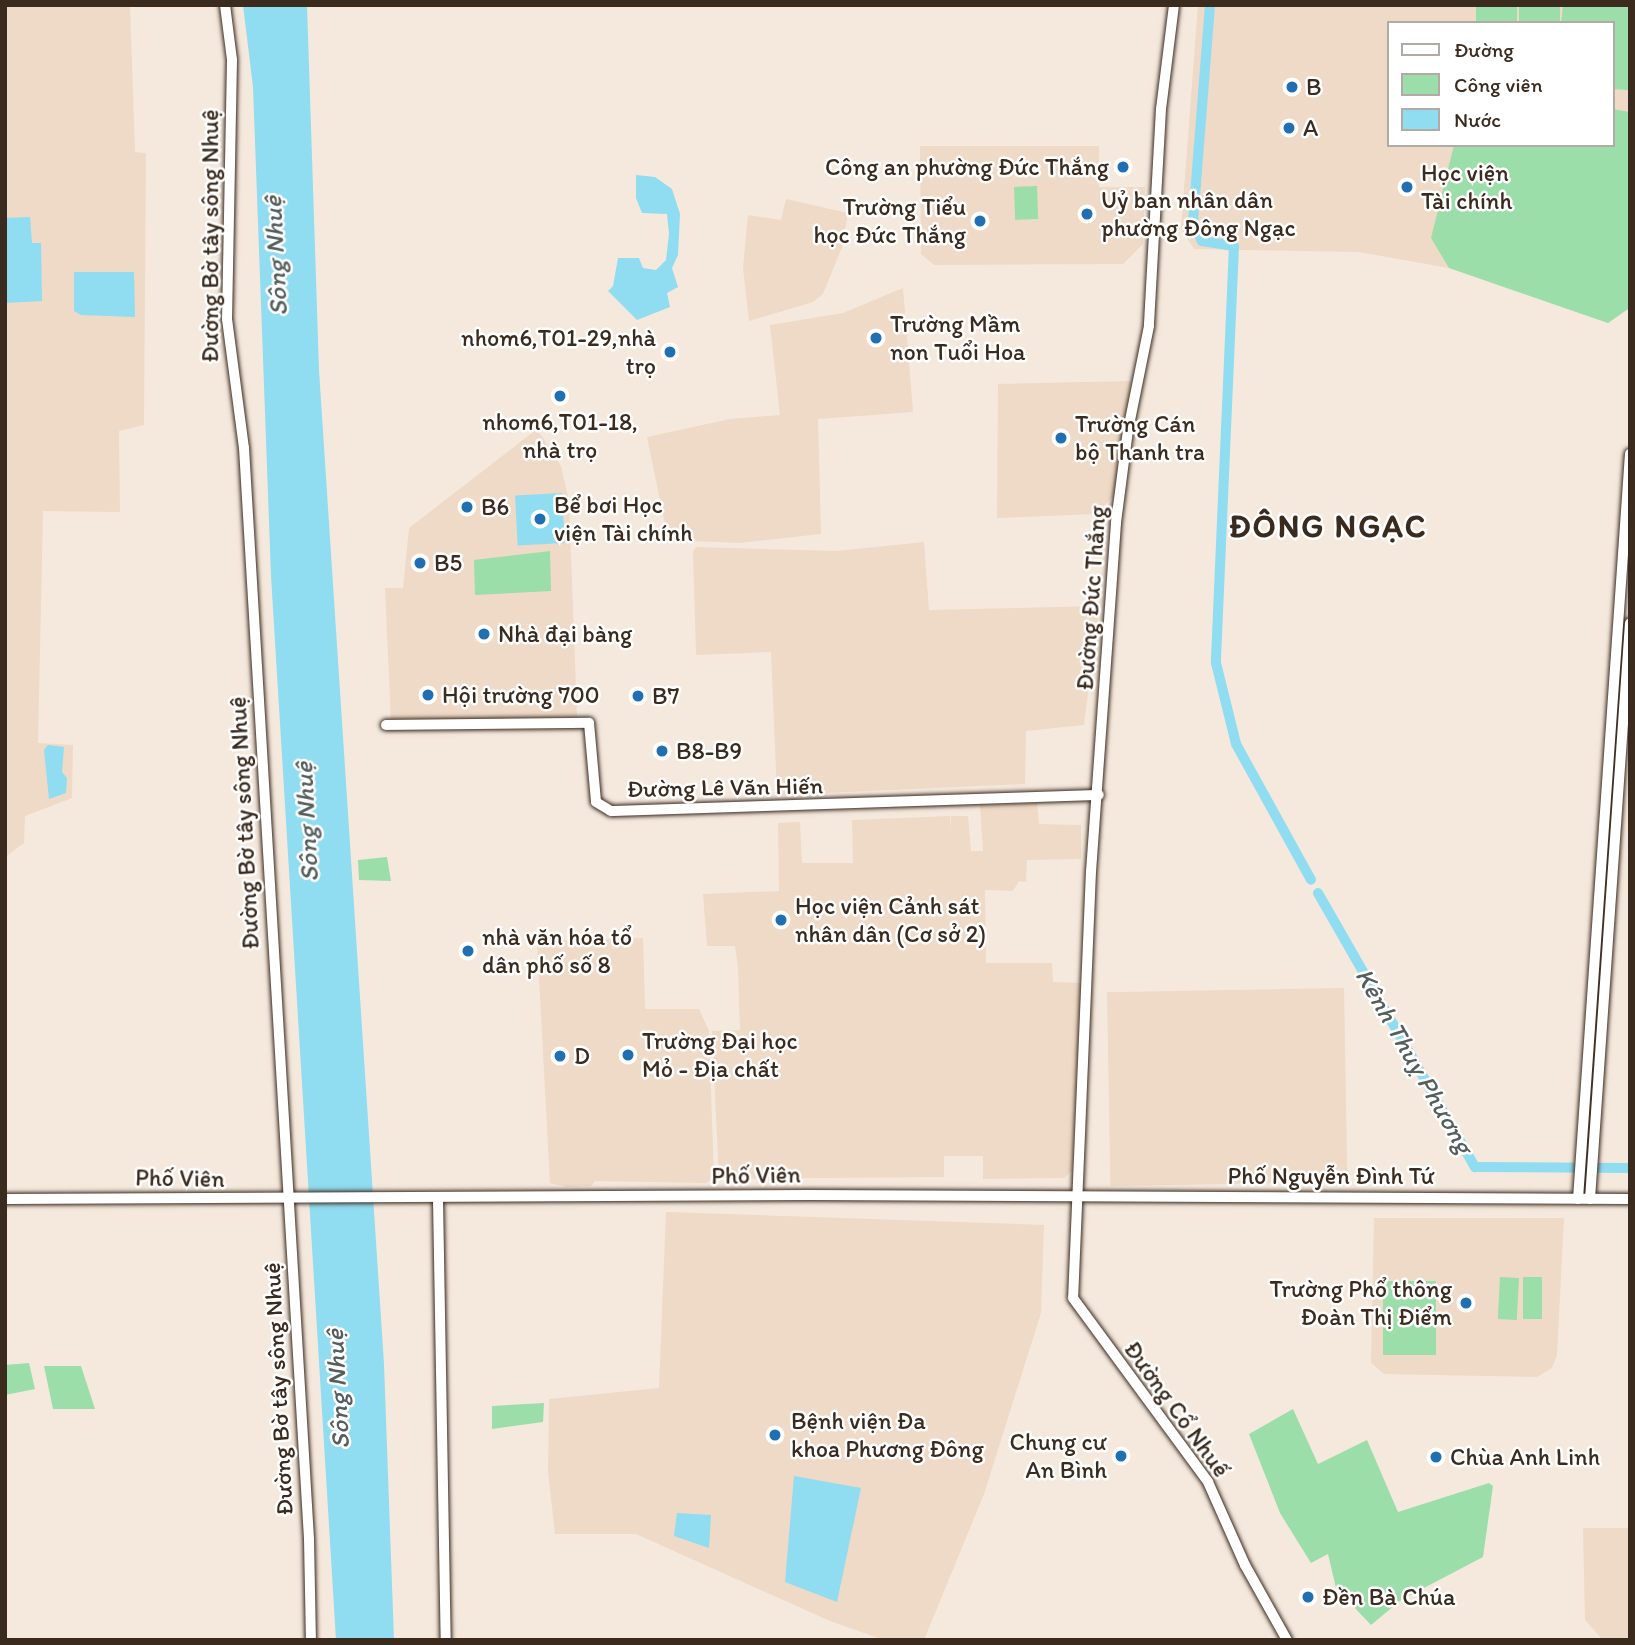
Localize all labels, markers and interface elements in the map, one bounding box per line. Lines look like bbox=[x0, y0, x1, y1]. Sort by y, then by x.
legend bbox=[1386, 21, 1614, 147]
text: Đường bbox=[1454, 37, 1514, 62]
text: Công viên bbox=[1454, 72, 1543, 97]
place label: B bbox=[1306, 73, 1322, 101]
marker: B bbox=[1284, 79, 1300, 95]
text: Nước bbox=[1454, 107, 1501, 132]
street label: Đường Bờ tây sông Nhuệ bbox=[196, 110, 224, 362]
place label: A bbox=[1303, 114, 1318, 142]
marker: A bbox=[1281, 120, 1297, 136]
place label: Công an phường Đức Thắng bbox=[824, 153, 1109, 181]
marker: Công an phường Đức Thắng bbox=[1115, 159, 1131, 175]
place label: Học viện Tài chính bbox=[1421, 159, 1512, 215]
marker: Học viện Tài chính bbox=[1399, 179, 1415, 195]
place label: Uỷ ban nhân dân phường Đông Ngạc bbox=[1101, 186, 1296, 242]
place label: Trường Tiểu học Đức Thắng bbox=[813, 193, 966, 249]
water label: Sông Nhuệ bbox=[257, 195, 295, 317]
marker: Uỷ ban nhân dân phường Đông Ngạc bbox=[1079, 206, 1095, 222]
marker: Trường Tiểu học Đức Thắng bbox=[972, 213, 988, 229]
place label: Trường Mầm non Tuổi Hoa bbox=[890, 310, 1023, 366]
place label: nhom6,T01-29,nhà trọ bbox=[461, 324, 656, 380]
marker: Trường Mầm non Tuổi Hoa bbox=[868, 330, 884, 346]
marker: nhom6,T01-29,nhà trọ bbox=[662, 344, 678, 360]
marker: nhom6,T01-18, nhà trọ bbox=[552, 388, 568, 404]
place label: nhom6,T01-18, nhà trọ bbox=[482, 408, 638, 464]
place label: Trường Cán bộ Thanh tra bbox=[1075, 410, 1206, 466]
marker: Trường Cán bộ Thanh tra bbox=[1053, 430, 1069, 446]
place label: Bể bơi Học viện Tài chính bbox=[554, 491, 693, 547]
place label: B6 bbox=[481, 493, 509, 521]
marker: B6 bbox=[459, 499, 475, 515]
street label: Đường Đức Thắng bbox=[1070, 504, 1112, 692]
district label: ĐÔNG NGẠC bbox=[1230, 507, 1426, 545]
marker: Bể bơi Học viện Tài chính bbox=[532, 511, 548, 527]
place label: B5 bbox=[434, 549, 462, 577]
marker: B5 bbox=[412, 555, 428, 571]
place label: Nhà đại bàng bbox=[498, 620, 632, 648]
marker: Nhà đại bàng bbox=[476, 626, 492, 642]
place label: Hội trường 700 bbox=[442, 681, 600, 709]
place label: B7 bbox=[652, 682, 679, 710]
marker: Hội trường 700 bbox=[420, 687, 436, 703]
marker: B7 bbox=[630, 688, 646, 704]
street label: Đường Bờ tây sông Nhuệ bbox=[223, 696, 265, 950]
place label: B8-B9 bbox=[676, 737, 742, 765]
marker: B8-B9 bbox=[654, 743, 670, 759]
water label: Sông Nhuệ bbox=[288, 761, 326, 883]
street label: Đường Lê Văn Hiến bbox=[627, 771, 823, 803]
place label: Học viện Cảnh sát nhân dân (Cơ sở 2) bbox=[795, 892, 986, 948]
marker: Học viện Cảnh sát nhân dân (Cơ sở 2) bbox=[773, 912, 789, 928]
place label: nhà văn hóa tổ dân phố số 8 bbox=[482, 923, 632, 979]
marker: nhà văn hóa tổ dân phố số 8 bbox=[460, 943, 476, 959]
water label: Kênh Thuỵ Phương bbox=[1348, 963, 1480, 1159]
place label: Trường Đại học Mỏ - Địa chất bbox=[642, 1027, 797, 1083]
place label: D bbox=[574, 1042, 590, 1070]
marker: Trường Đại học Mỏ - Địa chất bbox=[620, 1047, 636, 1063]
marker: D bbox=[552, 1048, 568, 1064]
street label: Phố Viên bbox=[711, 1160, 801, 1190]
street label: Phố Nguyễn Đình Tứ bbox=[1227, 1162, 1435, 1190]
street label: Phố Viên bbox=[135, 1163, 225, 1193]
street label: Đường Bờ tây sông Nhuệ bbox=[257, 1262, 299, 1516]
place label: Trường Phổ thông Đoàn Thị Điểm bbox=[1269, 1275, 1452, 1331]
marker: Trường Phổ thông Đoàn Thị Điểm bbox=[1458, 1295, 1474, 1311]
water label: Sông Nhuệ bbox=[319, 1328, 357, 1450]
street label: Đường Cổ Nhuế bbox=[1118, 1335, 1236, 1483]
place label: Bệnh viện Đa khoa Phương Đông bbox=[791, 1407, 984, 1463]
marker: Bệnh viện Đa khoa Phương Đông bbox=[765, 1425, 785, 1445]
place label: Chung cư An Bình bbox=[1009, 1428, 1107, 1484]
place label: Chùa Anh Linh bbox=[1450, 1443, 1600, 1471]
marker: Chung cư An Bình bbox=[1113, 1448, 1129, 1464]
marker: Chùa Anh Linh bbox=[1428, 1449, 1444, 1465]
place label: Đền Bà Chúa bbox=[1322, 1583, 1456, 1611]
marker: Đền Bà Chúa bbox=[1300, 1589, 1316, 1605]

